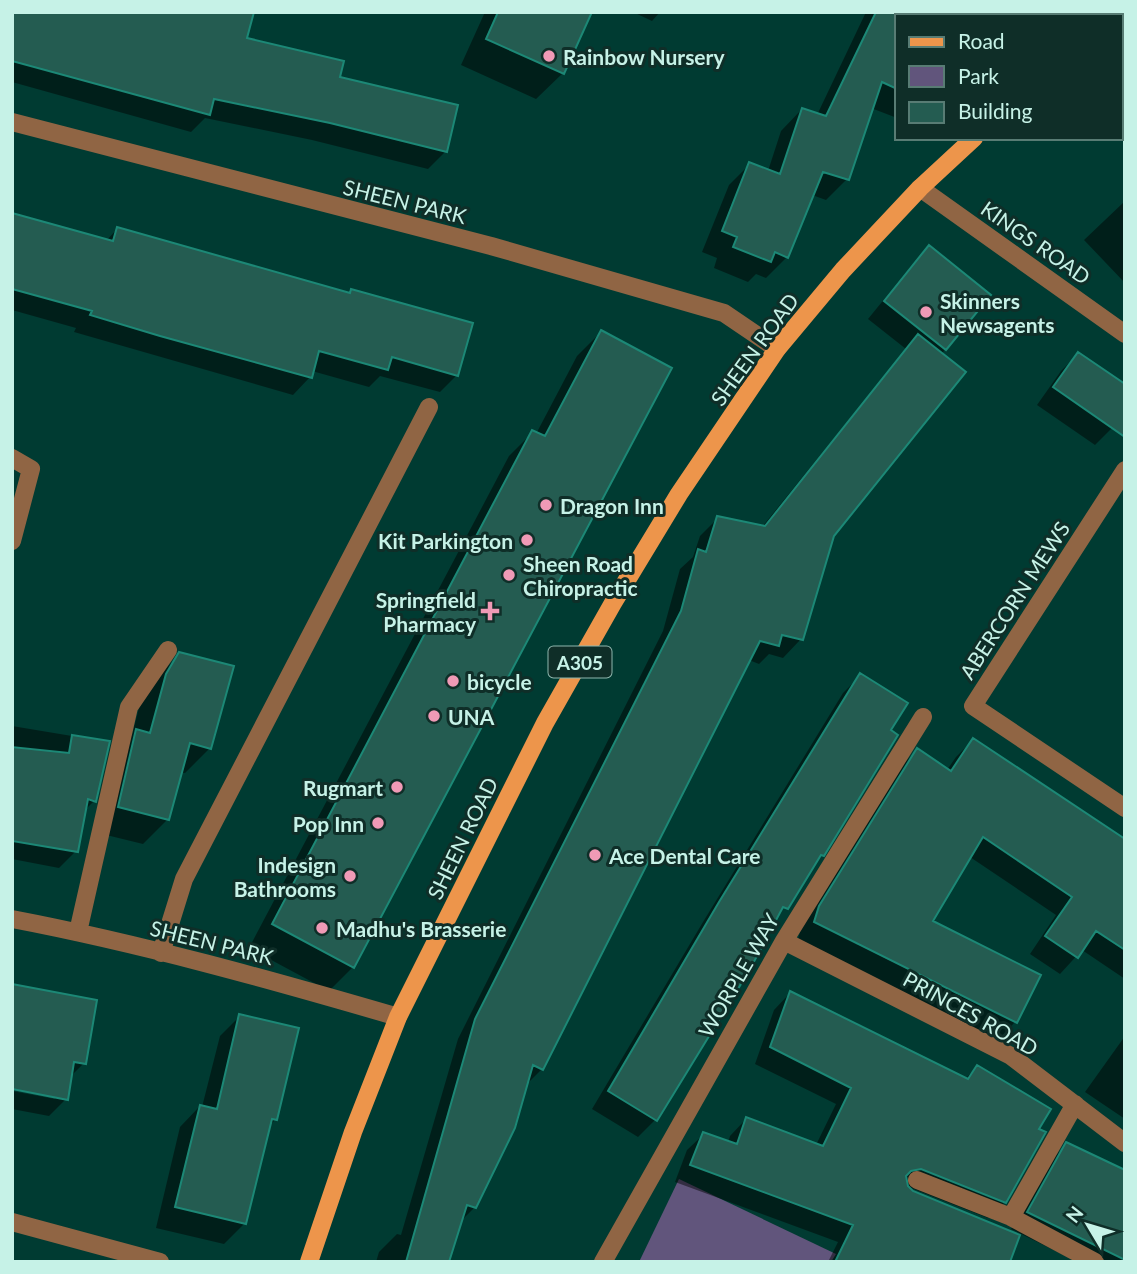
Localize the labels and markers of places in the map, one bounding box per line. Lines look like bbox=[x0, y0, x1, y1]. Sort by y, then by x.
place label: Rainbow Nursery bbox=[563, 44, 725, 69]
marker: Rainbow Nursery bbox=[541, 48, 557, 64]
place label: Skinners Newsagents bbox=[940, 288, 1054, 337]
marker: Skinners Newsagents bbox=[918, 304, 934, 320]
place label: Dragon Inn bbox=[560, 493, 664, 518]
marker: Dragon Inn bbox=[538, 497, 554, 513]
place label: Kit Parkington bbox=[378, 528, 513, 553]
marker: Kit Parkington bbox=[519, 532, 535, 548]
place label: Sheen Road Chiropractic bbox=[523, 551, 638, 600]
marker: Sheen Road Chiropractic bbox=[501, 567, 517, 583]
place label: Springfield Pharmacy bbox=[376, 587, 477, 636]
marker: Springfield Pharmacy bbox=[482, 603, 498, 619]
place label: bicycle bbox=[467, 669, 532, 694]
marker: bicycle bbox=[445, 673, 461, 689]
place label: UNA bbox=[448, 704, 495, 729]
marker: UNA bbox=[426, 708, 442, 724]
place label: Rugmart bbox=[303, 775, 383, 800]
marker: Rugmart bbox=[389, 779, 405, 795]
place label: Pop Inn bbox=[293, 811, 364, 836]
marker: Pop Inn bbox=[370, 815, 386, 831]
place label: Ace Dental Care bbox=[608, 843, 760, 868]
marker: Ace Dental Care bbox=[587, 847, 603, 863]
place label: Indesign Bathrooms bbox=[234, 852, 336, 901]
marker: Indesign Bathrooms bbox=[342, 868, 358, 884]
place label: Madhu's Brasserie bbox=[336, 916, 506, 941]
marker: Madhu's Brasserie bbox=[314, 920, 330, 936]

